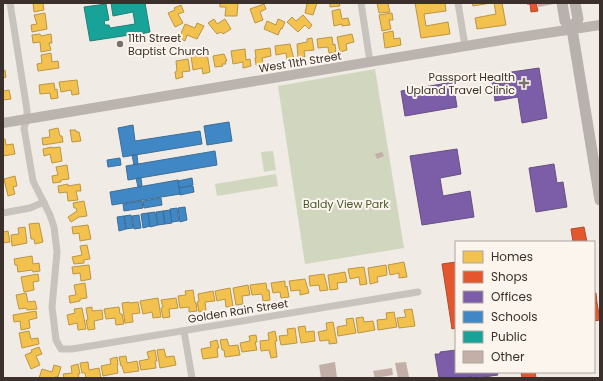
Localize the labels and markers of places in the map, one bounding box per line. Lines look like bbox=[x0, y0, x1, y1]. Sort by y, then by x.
place label: 11th Street Baptist Church bbox=[128, 30, 209, 59]
marker: 11th Street Baptist Church bbox=[115, 39, 125, 49]
place label: Passport Health Upland Travel Clinic bbox=[406, 69, 515, 98]
marker: Passport Health Upland Travel Clinic bbox=[518, 77, 530, 89]

